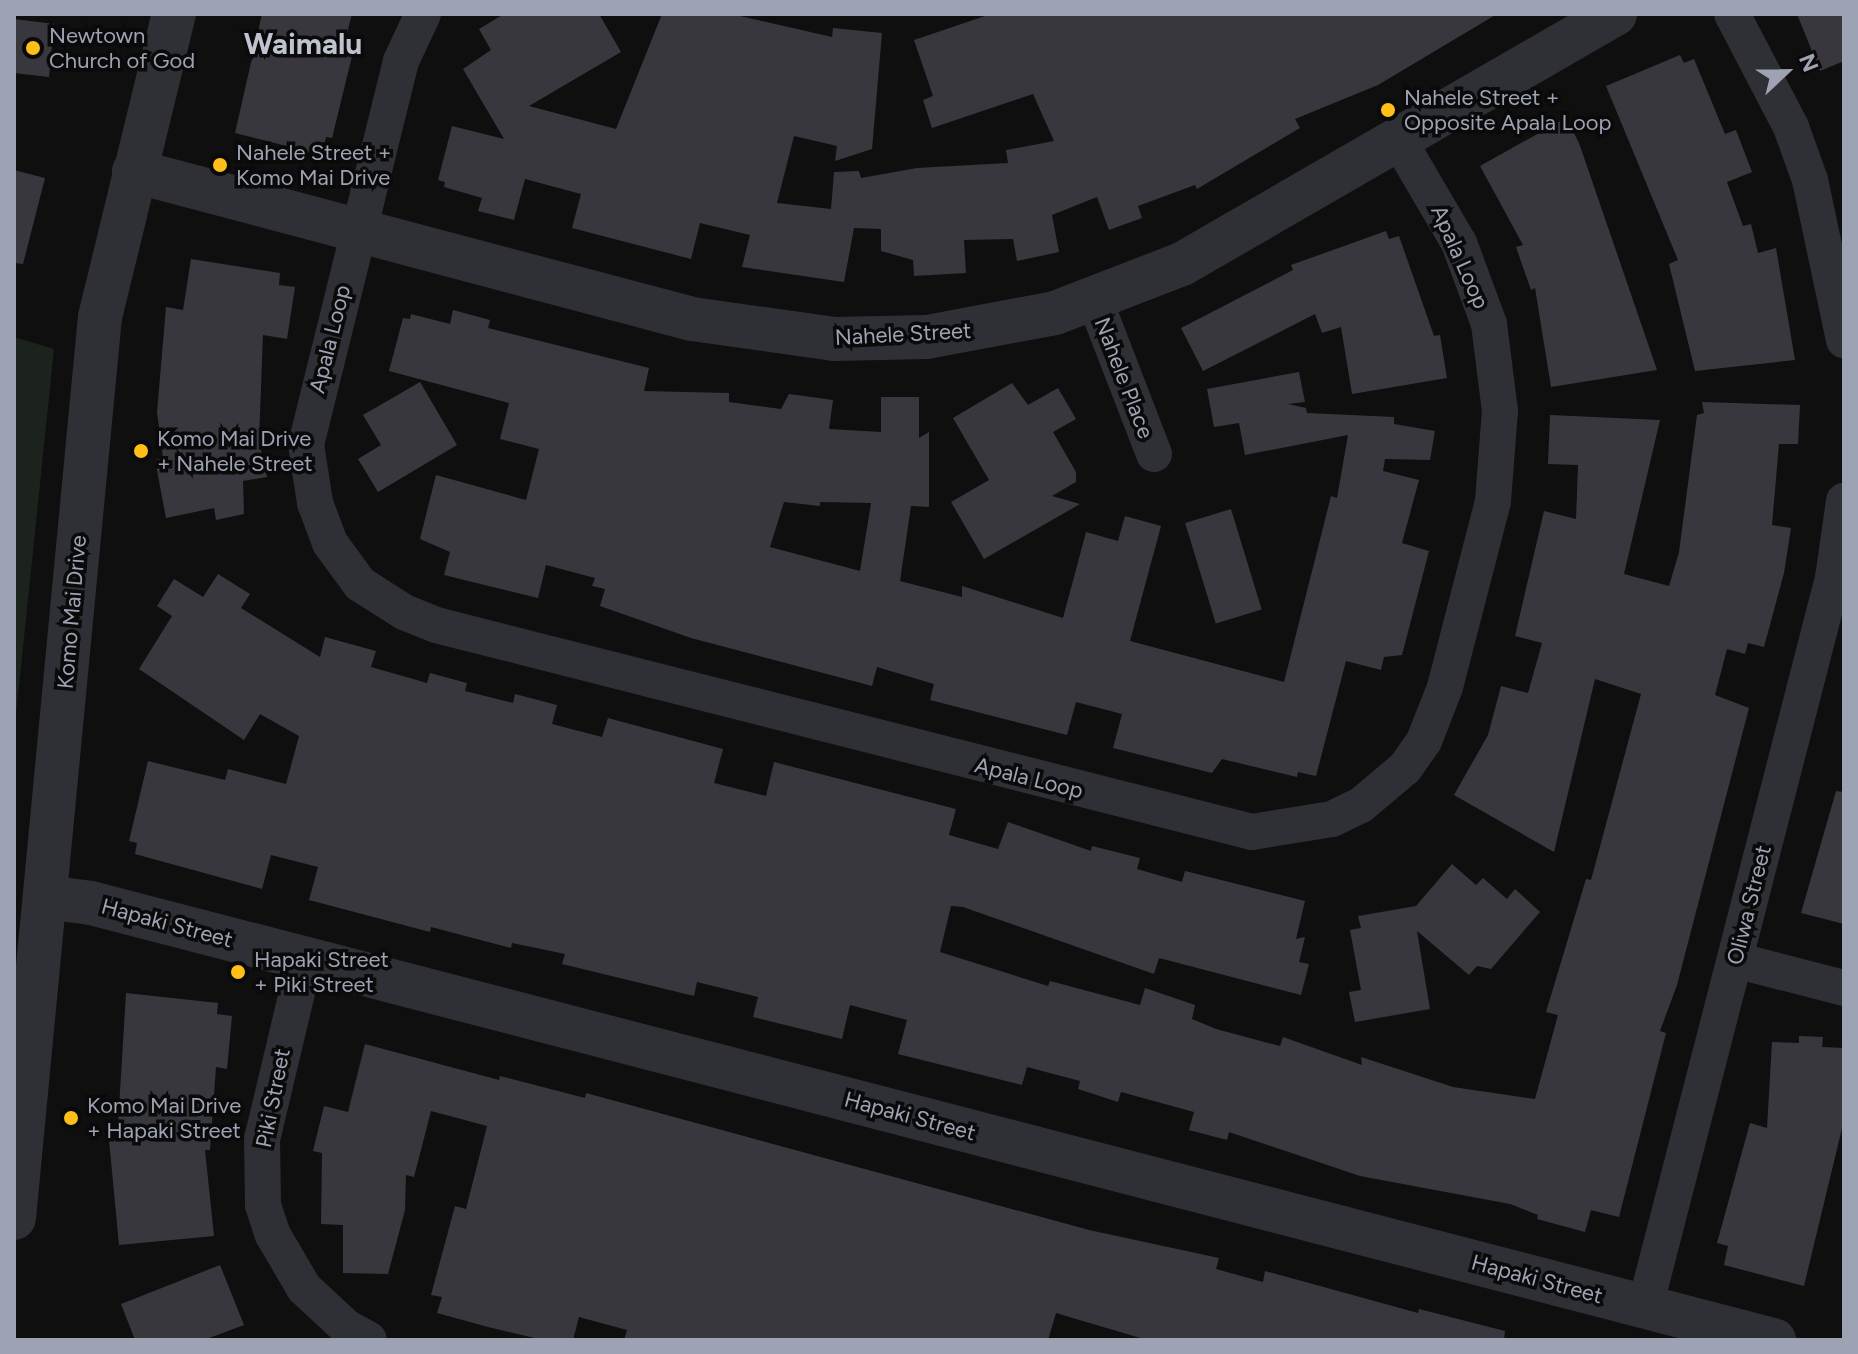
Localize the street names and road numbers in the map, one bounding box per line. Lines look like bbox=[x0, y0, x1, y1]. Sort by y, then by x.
street label: Apala Loop bbox=[1425, 201, 1495, 313]
street label: Apala Loop bbox=[304, 282, 356, 396]
street label: Nahele Place bbox=[1089, 314, 1159, 442]
street label: Nahele Street bbox=[834, 317, 972, 351]
street label: Komo Mai Drive bbox=[52, 534, 92, 690]
street label: Apala Loop bbox=[972, 752, 1086, 804]
street label: Oliwa Street bbox=[1721, 842, 1777, 968]
street label: Hapaki Street bbox=[98, 893, 236, 953]
street label: Piki Street bbox=[250, 1046, 296, 1150]
street label: Hapaki Street bbox=[841, 1086, 979, 1146]
street label: Hapaki Street bbox=[1468, 1249, 1606, 1309]

